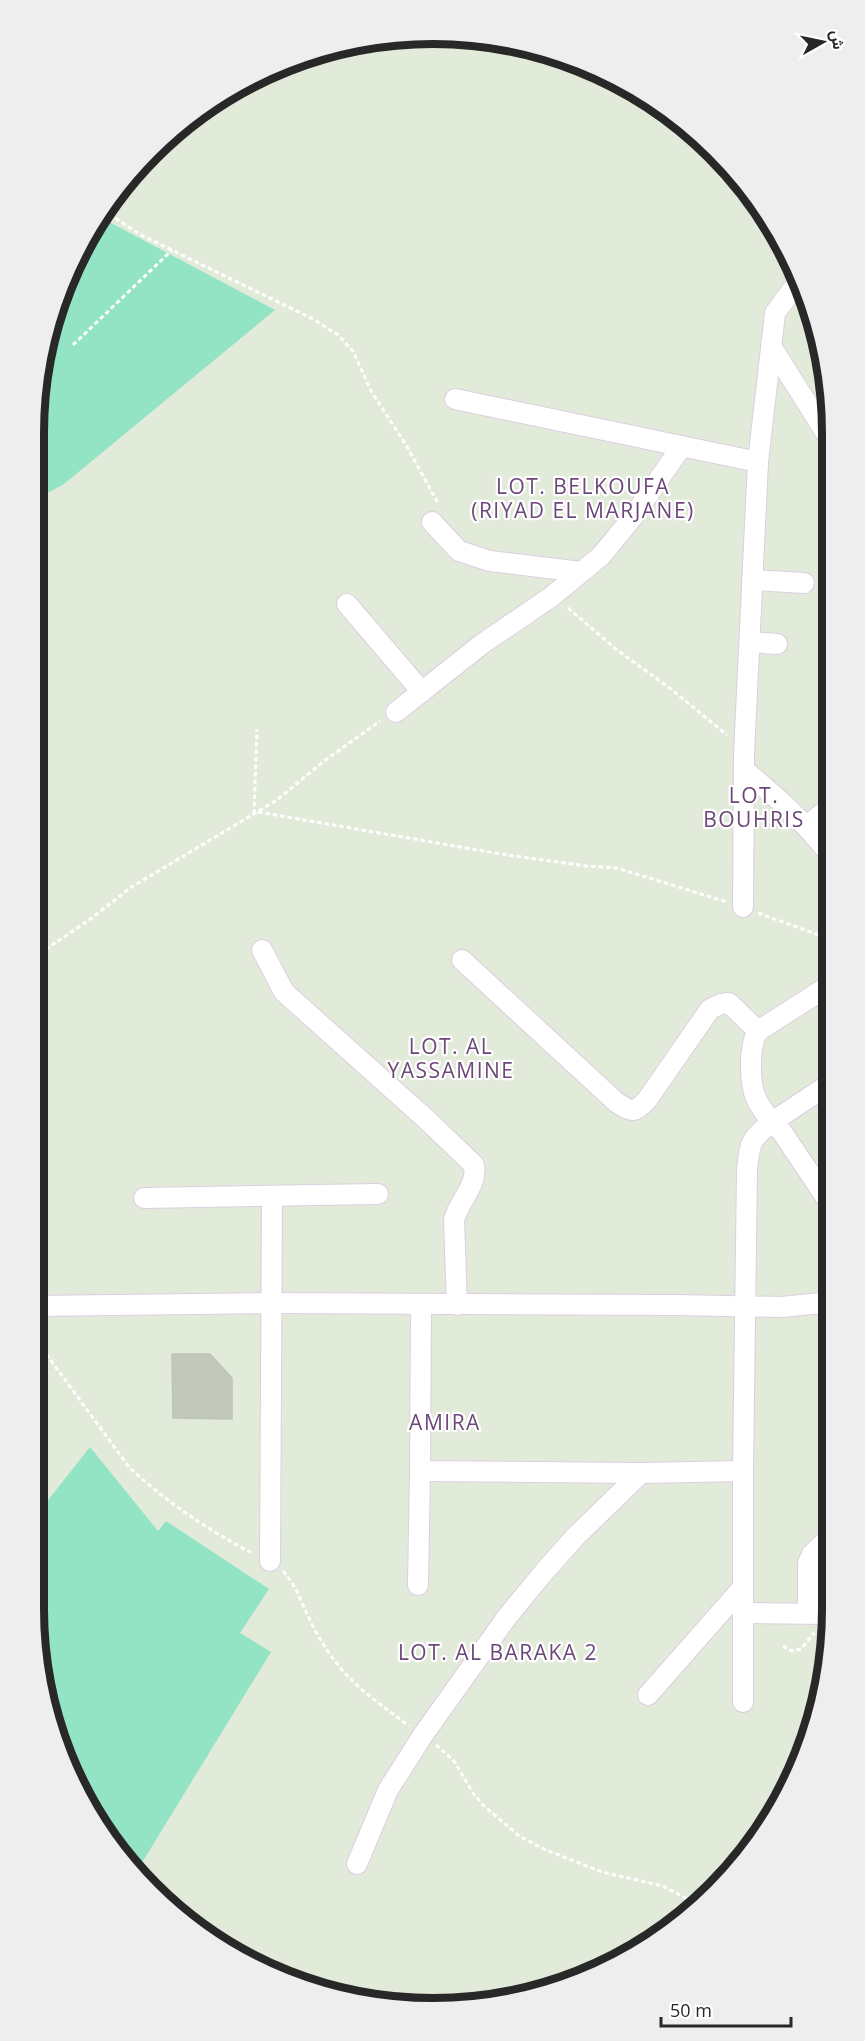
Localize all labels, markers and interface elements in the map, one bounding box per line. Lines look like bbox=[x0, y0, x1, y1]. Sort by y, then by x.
north arrow bbox=[793, 12, 853, 72]
text: ش bbox=[825, 28, 850, 51]
district label: LOT. BELKOUFA (RIYAD EL MARJANE) bbox=[471, 472, 695, 524]
district label: LOT. BOUHRIS bbox=[703, 781, 805, 833]
district label: LOT. AL YASSAMINE bbox=[387, 1032, 515, 1084]
district label: AMIRA bbox=[409, 1408, 481, 1436]
district label: LOT. AL BARAKA 2 bbox=[398, 1638, 598, 1666]
scale bar bbox=[661, 1990, 792, 2028]
text: 50 m bbox=[670, 1998, 712, 2022]

